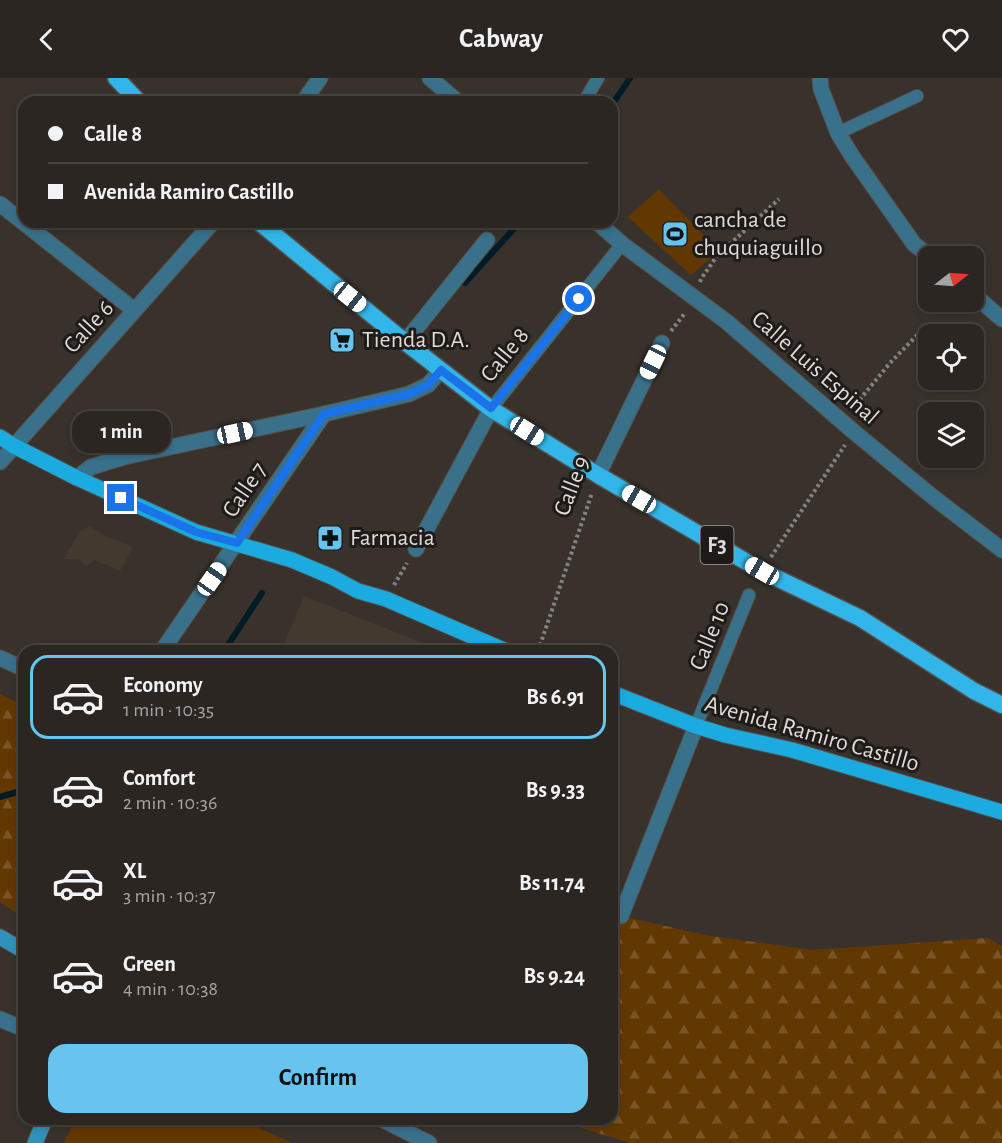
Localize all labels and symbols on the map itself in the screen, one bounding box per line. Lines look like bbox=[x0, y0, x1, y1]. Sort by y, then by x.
place label: cancha de chuquiaguillo bbox=[694, 208, 823, 260]
sports icon: cancha de chuquiaguillo bbox=[660, 219, 690, 249]
north arrow bbox=[918, 246, 984, 312]
car bbox=[330, 279, 370, 315]
route start bbox=[565, 285, 592, 312]
street label: Calle 6 bbox=[59, 296, 119, 358]
street label: Calle Luis Espinal bbox=[747, 307, 883, 429]
street label: Calle 8 bbox=[476, 323, 534, 387]
supermarket icon: Tienda D.A. bbox=[327, 325, 357, 355]
place label: Tienda D.A. bbox=[362, 328, 470, 352]
car bbox=[637, 342, 669, 382]
callout: 1 min bbox=[72, 411, 170, 453]
car bbox=[507, 414, 547, 448]
car bbox=[216, 420, 254, 446]
street label: Calle 9 bbox=[550, 453, 594, 519]
street label: Calle 7 bbox=[218, 458, 272, 522]
car bbox=[619, 482, 659, 516]
route end bbox=[107, 484, 134, 511]
pharmacy icon: Farmacia bbox=[315, 523, 345, 553]
place label: Farmacia bbox=[350, 526, 435, 550]
road number: F3 bbox=[700, 526, 734, 564]
car bbox=[742, 554, 782, 588]
car bbox=[194, 559, 230, 599]
street label: Calle 10 bbox=[686, 598, 734, 674]
street label: Avenida Ramiro Castillo bbox=[702, 692, 922, 776]

